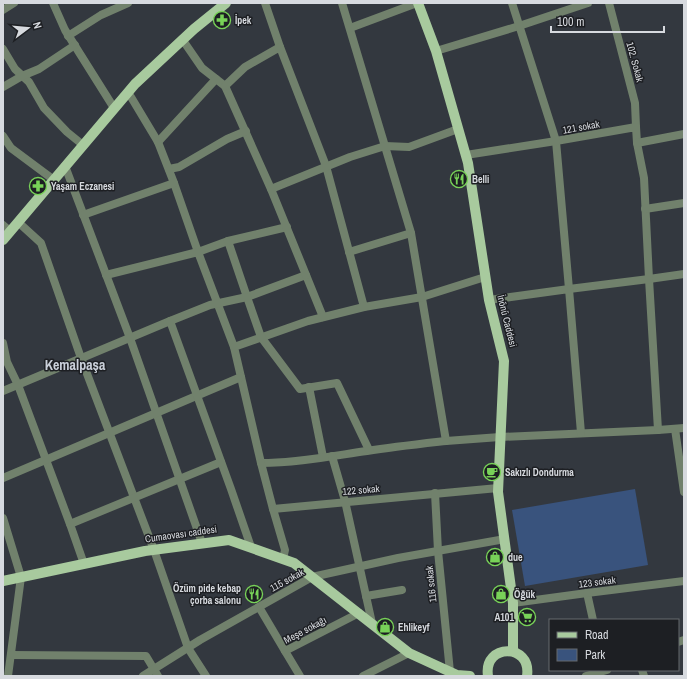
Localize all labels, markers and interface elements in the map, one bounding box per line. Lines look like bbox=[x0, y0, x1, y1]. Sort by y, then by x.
north arrow bbox=[8, 8, 48, 48]
scale bar bbox=[551, 8, 664, 34]
pharmacy icon: İpek bbox=[212, 10, 232, 30]
place label: İpek bbox=[235, 13, 252, 27]
text: 100 m bbox=[557, 14, 584, 30]
text: N bbox=[30, 20, 45, 30]
street label: 102. Sokak bbox=[623, 41, 647, 84]
street label: 121 sokak bbox=[561, 117, 601, 137]
restaurant icon: Belli bbox=[449, 169, 469, 189]
place label: Belli bbox=[472, 173, 489, 186]
pharmacy icon: Yaşam Eczanesi bbox=[28, 176, 48, 196]
place label: Yaşam Eczanesi bbox=[51, 180, 114, 193]
street label: İnönü Caddesi bbox=[494, 294, 520, 348]
district label: Kemalpaşa bbox=[45, 356, 106, 374]
cafe icon: Sakızlı Dondurma bbox=[482, 462, 502, 482]
place label: Sakızlı Dondurma bbox=[505, 466, 574, 479]
street label: 122 sokak bbox=[342, 482, 381, 498]
street label: Cumaovası caddesi bbox=[144, 523, 218, 545]
shop icon: due bbox=[485, 547, 505, 567]
place label: due bbox=[508, 551, 523, 564]
street label: 116 sokak bbox=[423, 564, 439, 603]
street label: 115 sokak bbox=[268, 565, 307, 595]
street label: 123 sokak bbox=[578, 573, 617, 591]
place label: Özüm pide kebap çorba salonu bbox=[173, 581, 241, 607]
restaurant icon: Özüm pide kebap çorba salonu bbox=[244, 584, 264, 604]
shop icon: Öğük bbox=[491, 584, 511, 604]
place label: Öğük bbox=[514, 587, 535, 601]
supermarket icon: A101 bbox=[517, 607, 537, 627]
place label: A101 bbox=[494, 611, 514, 624]
street label: Meşe sokağı bbox=[281, 613, 329, 647]
shop icon: Ehlikeyf bbox=[375, 617, 395, 637]
legend bbox=[549, 619, 679, 671]
place label: Ehlikeyf bbox=[398, 621, 430, 634]
text: Road bbox=[585, 627, 609, 643]
text: Park bbox=[585, 647, 605, 663]

